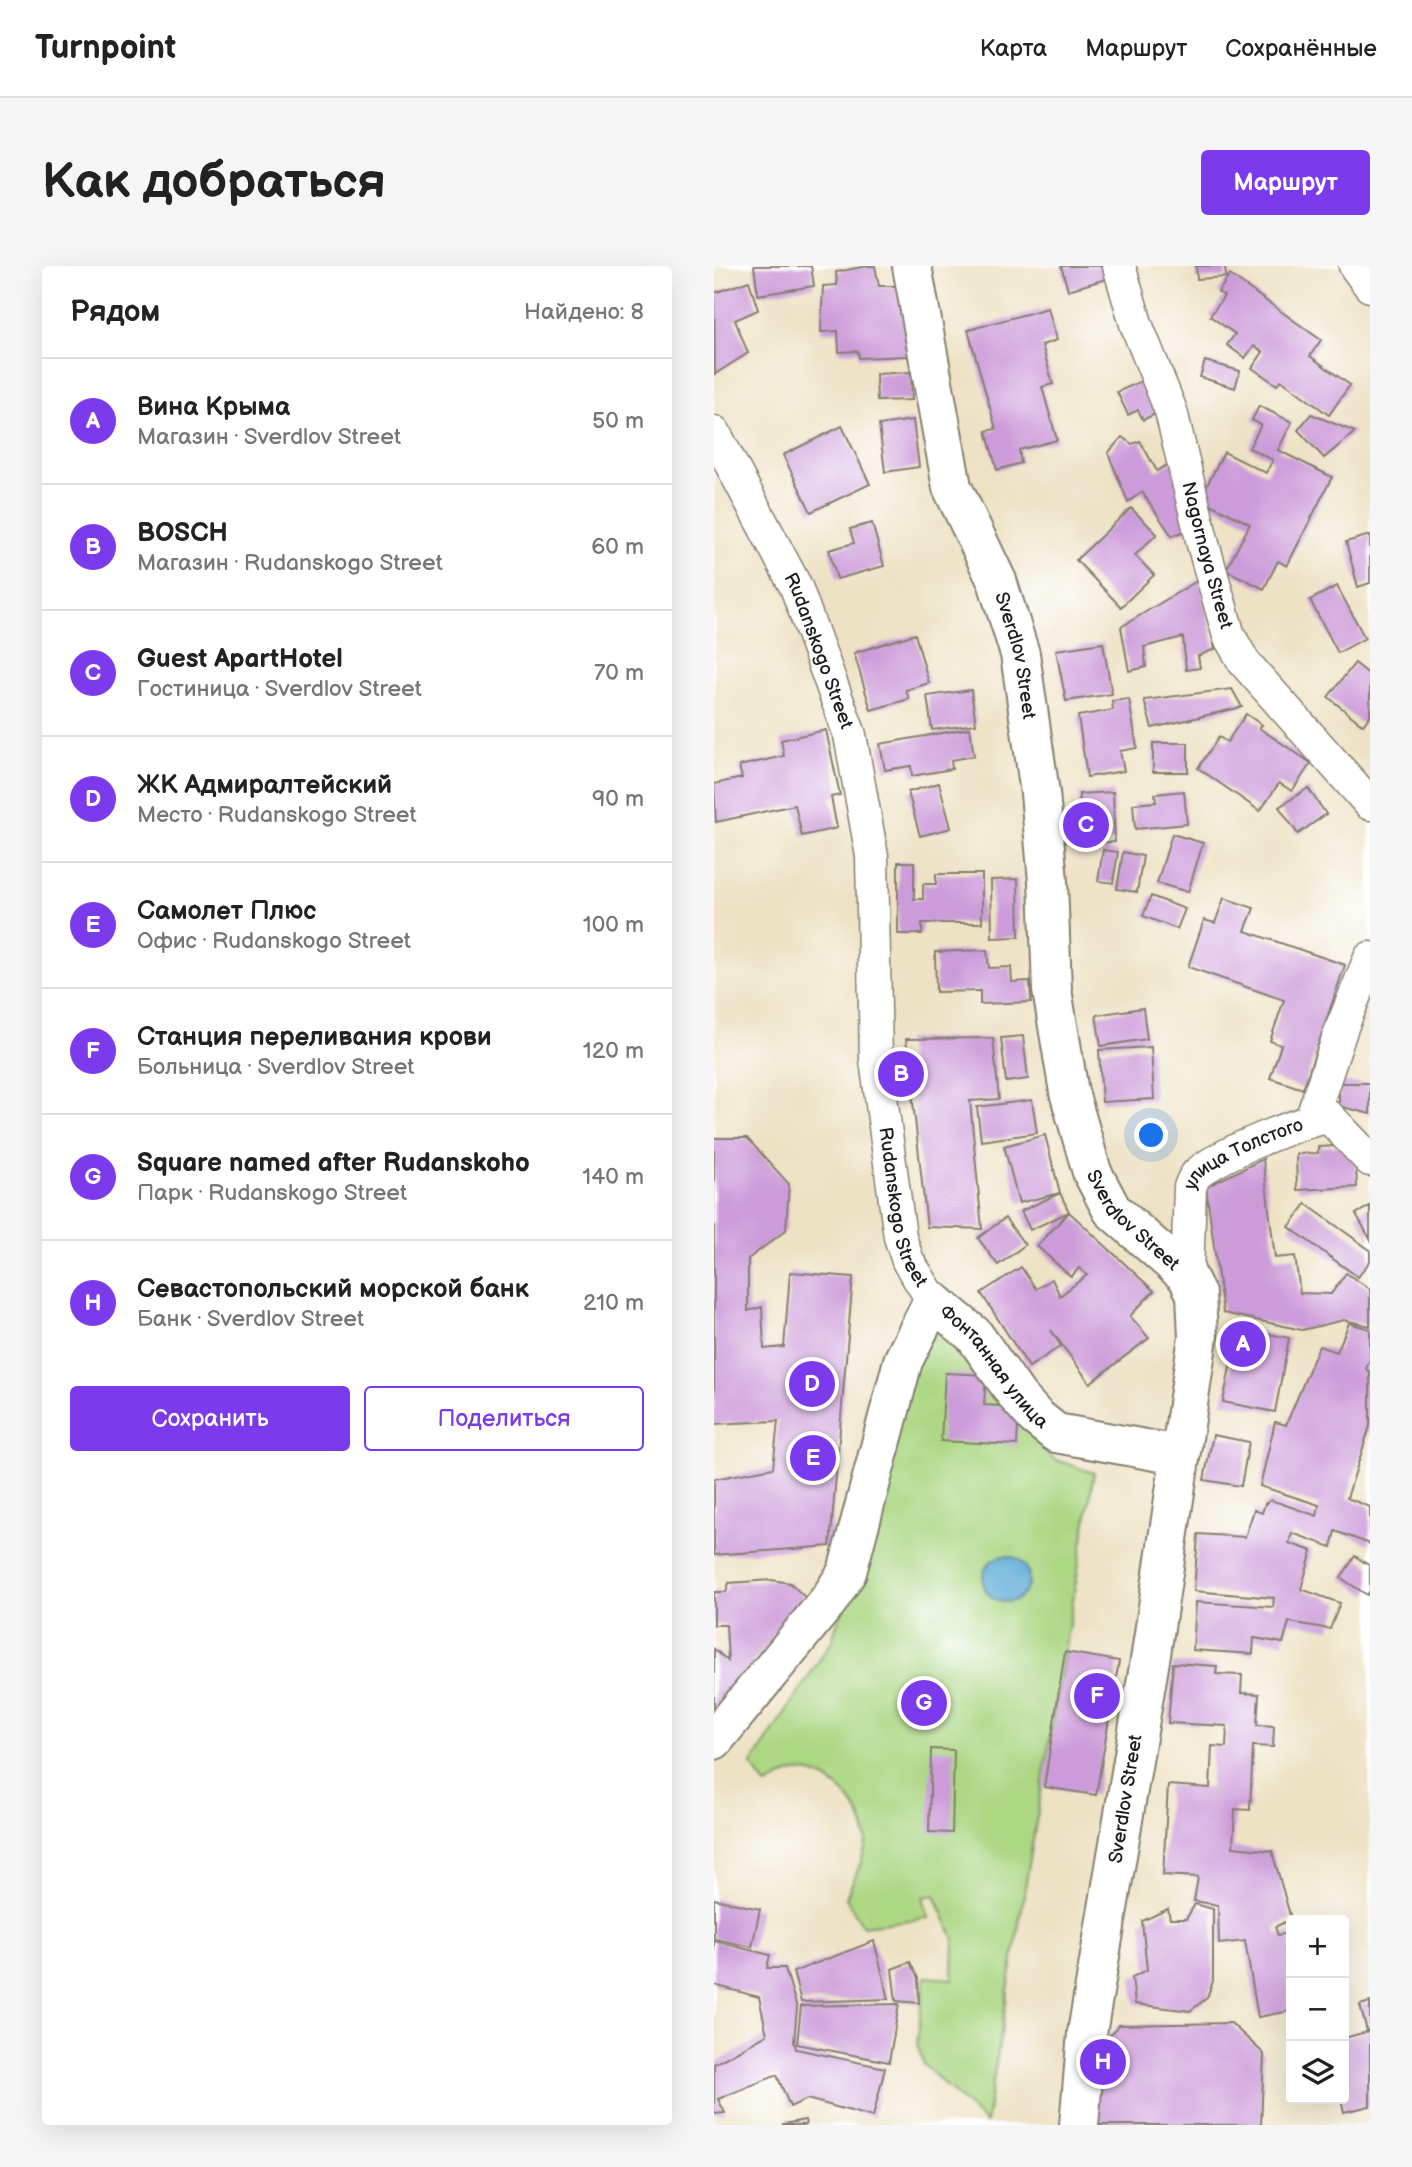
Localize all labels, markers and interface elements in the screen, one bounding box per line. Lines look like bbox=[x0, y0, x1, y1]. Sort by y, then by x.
text: Turnpoint bbox=[35, 28, 176, 68]
text: Карта bbox=[980, 34, 1047, 63]
text: Маршрут bbox=[1085, 34, 1187, 63]
text: Сохранённые bbox=[1225, 34, 1377, 63]
button: Маршрут bbox=[1201, 150, 1370, 215]
text: Как добраться bbox=[42, 153, 386, 212]
text: Рядом bbox=[70, 294, 160, 330]
text: Найдено: 8 bbox=[524, 298, 644, 326]
text: Вина Крыма bbox=[137, 392, 290, 423]
text: A bbox=[86, 407, 100, 435]
text: 50 m bbox=[592, 407, 644, 435]
text: Магазин · Sverdlov Street bbox=[137, 423, 401, 451]
street label: Nagornaya Street bbox=[1177, 480, 1238, 631]
text: BOSCH bbox=[137, 518, 228, 549]
text: B bbox=[85, 533, 101, 561]
text: 60 m bbox=[591, 533, 644, 561]
text: Магазин · Rudanskogo Street bbox=[137, 549, 443, 577]
street label: Rudanskogo Street bbox=[779, 569, 858, 732]
street label: Sverdlov Street bbox=[990, 589, 1041, 721]
text: Guest ApartHotel bbox=[137, 644, 343, 675]
text: C bbox=[85, 659, 101, 687]
text: 70 m bbox=[594, 659, 644, 687]
text: Гостиница · Sverdlov Street bbox=[137, 675, 422, 703]
text: ЖК Адмиралтейский bbox=[137, 770, 392, 801]
text: D bbox=[85, 785, 101, 813]
text: 90 m bbox=[592, 785, 644, 813]
pin: C bbox=[1063, 799, 1109, 851]
text: Место · Rudanskogo Street bbox=[137, 801, 417, 829]
text: Самолет Плюс bbox=[137, 896, 316, 927]
text: E bbox=[86, 911, 100, 939]
text: 100 m bbox=[583, 911, 644, 939]
text: Офис · Rudanskogo Street bbox=[137, 927, 411, 955]
text: Станция переливания крови bbox=[137, 1022, 492, 1053]
text: F bbox=[86, 1037, 100, 1065]
text: 120 m bbox=[583, 1037, 644, 1065]
pin: B bbox=[878, 1048, 924, 1100]
text: Больница · Sverdlov Street bbox=[137, 1053, 414, 1081]
street label: улица Толстого bbox=[1179, 1113, 1306, 1193]
your location bbox=[1134, 1118, 1168, 1152]
street label: Rudanskogo Street bbox=[874, 1126, 933, 1291]
text: Square named after Rudanskoho bbox=[137, 1148, 530, 1179]
text: G bbox=[85, 1163, 101, 1191]
text: 140 m bbox=[582, 1163, 644, 1191]
street label: Sverdlov Street bbox=[1081, 1166, 1184, 1276]
text: Парк · Rudanskogo Street bbox=[137, 1179, 407, 1207]
text: Севастопольский морской банк bbox=[137, 1274, 529, 1305]
text: H bbox=[84, 1289, 102, 1317]
text: 210 m bbox=[583, 1289, 644, 1317]
street label: Фонтанная улица bbox=[935, 1300, 1053, 1434]
text: Банк · Sverdlov Street bbox=[137, 1305, 364, 1333]
pin: A bbox=[1220, 1318, 1266, 1370]
pin: D bbox=[789, 1358, 835, 1410]
button: Сохранить bbox=[70, 1386, 350, 1451]
button: Поделиться bbox=[364, 1386, 644, 1451]
pin: E bbox=[790, 1432, 836, 1484]
pin: F bbox=[1074, 1670, 1120, 1722]
pin: G bbox=[901, 1677, 947, 1729]
street label: Sverdlov Street bbox=[1104, 1733, 1148, 1865]
map controls bbox=[1286, 1915, 1349, 2104]
button: + bbox=[1286, 1915, 1349, 1978]
button: − bbox=[1286, 1978, 1349, 2041]
pin: H bbox=[1080, 2036, 1126, 2088]
button: layers bbox=[1286, 2041, 1349, 2104]

